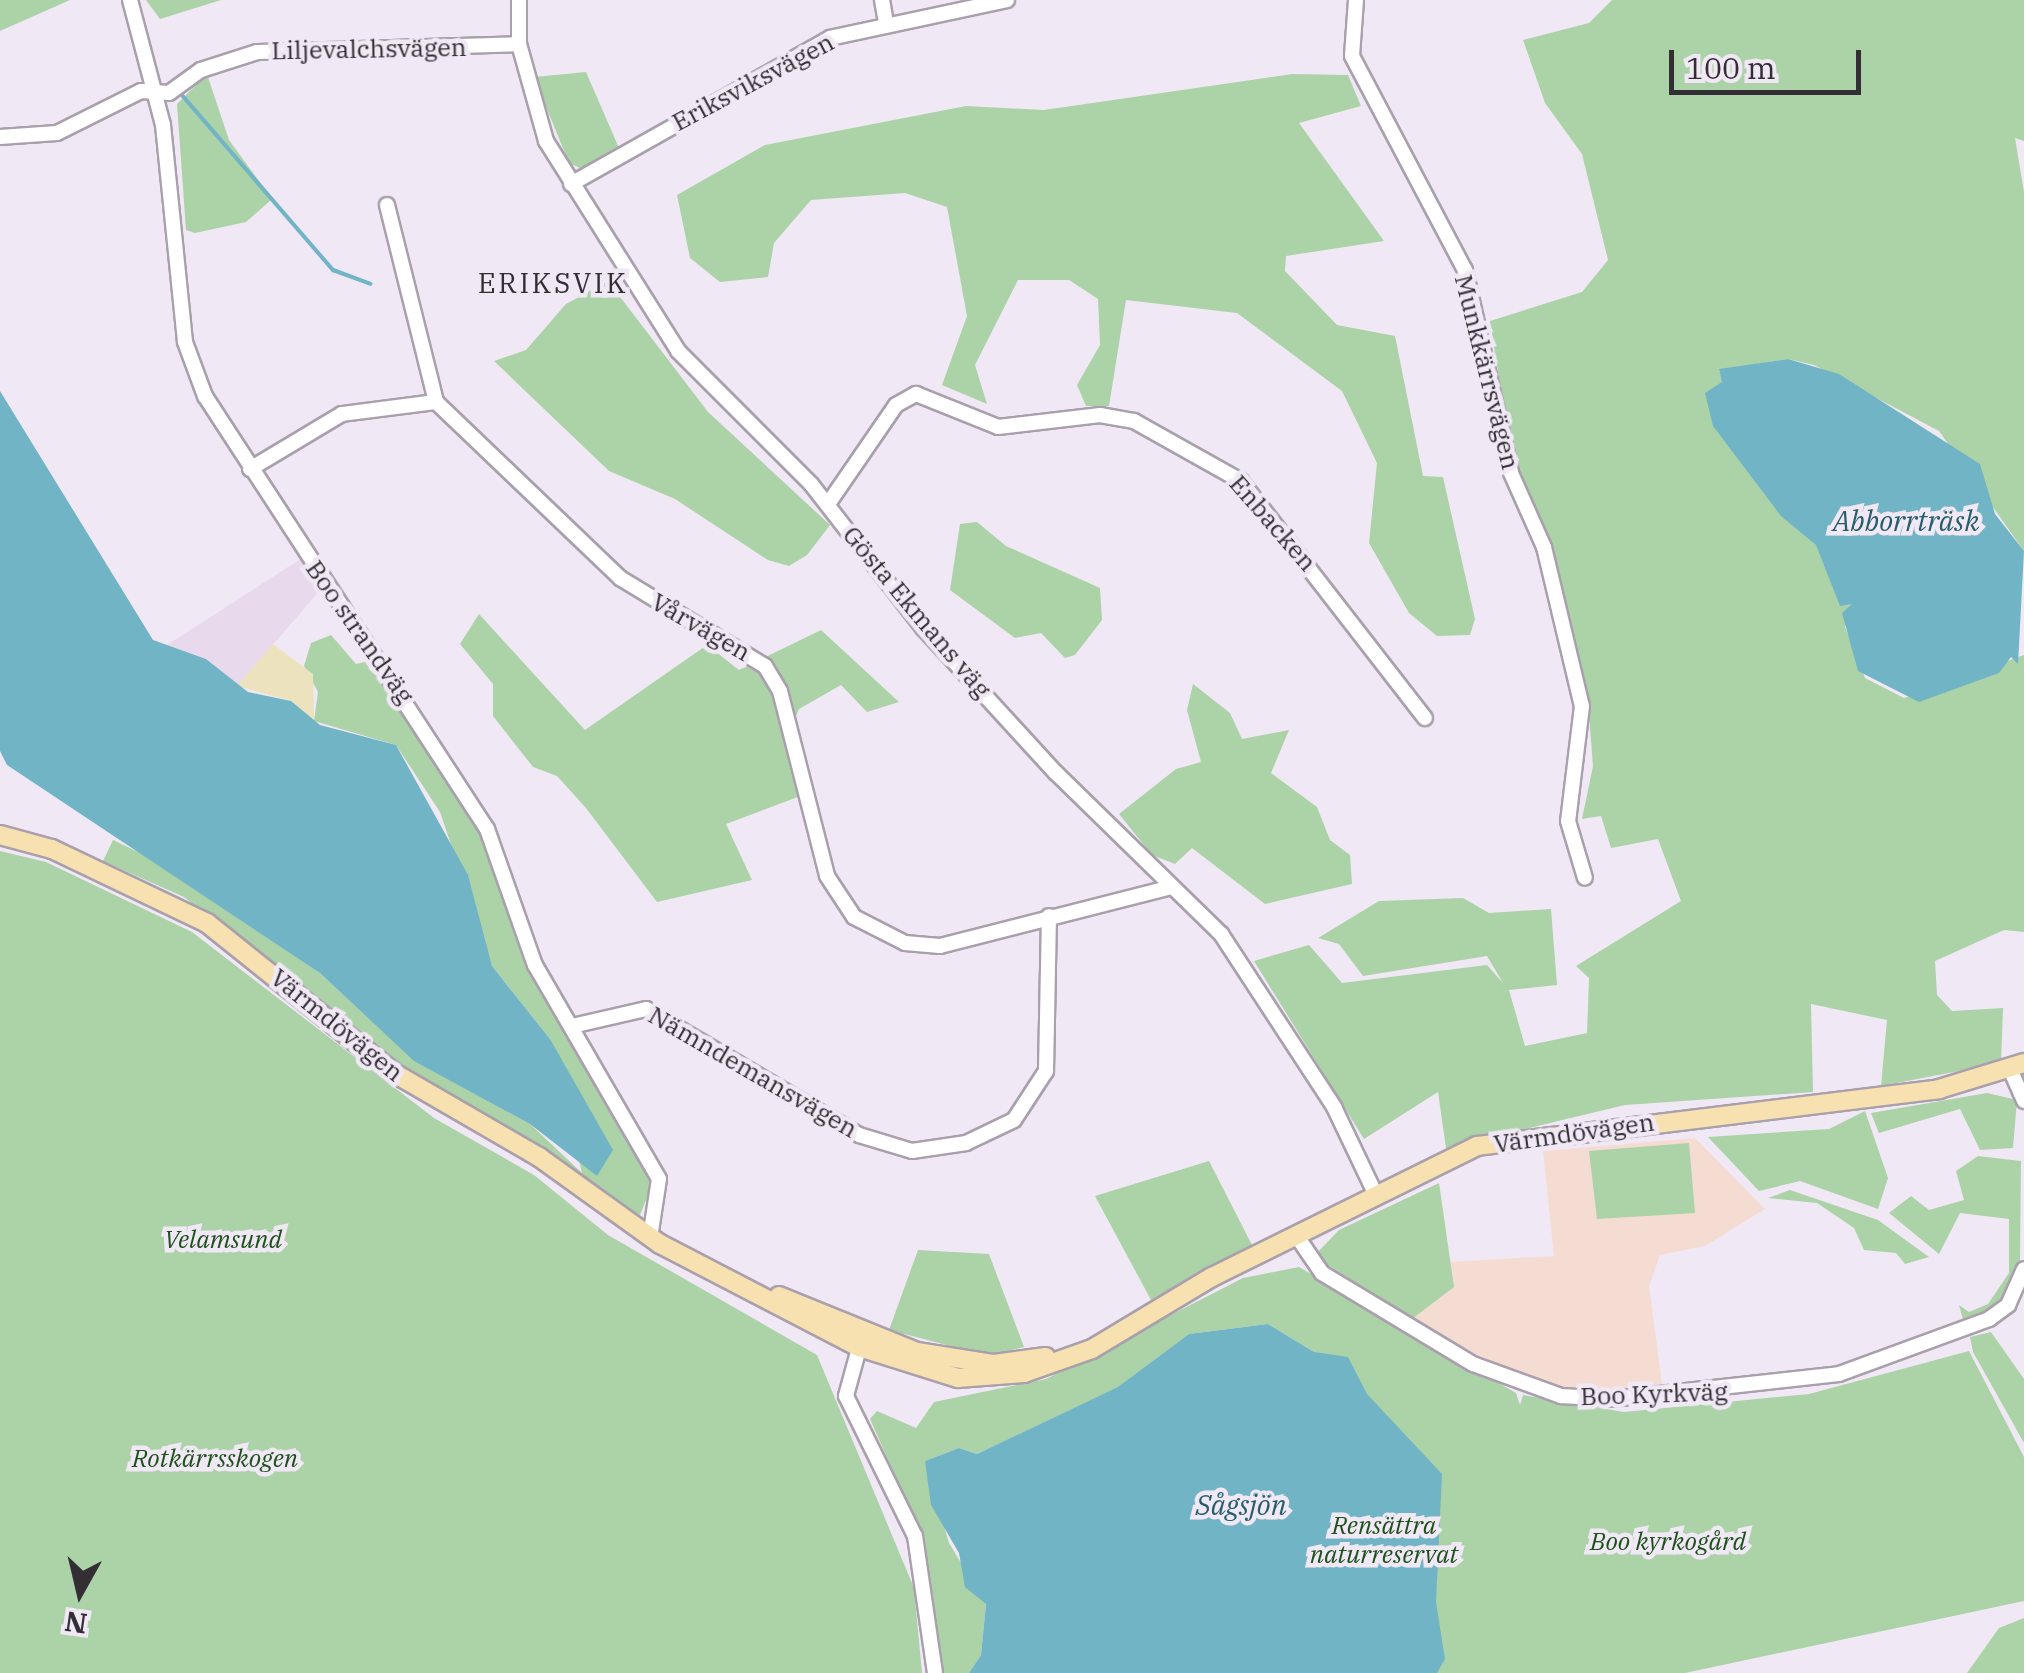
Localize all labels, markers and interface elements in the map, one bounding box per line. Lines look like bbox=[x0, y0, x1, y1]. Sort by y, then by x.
street label: Eriksviksvägen bbox=[667, 27, 839, 137]
scale bar bbox=[1674, 30, 1866, 92]
street label: Liljevalchsvägen bbox=[271, 32, 467, 66]
text: 100 m bbox=[1686, 48, 1776, 87]
district label: ERIKSVIK bbox=[478, 266, 628, 300]
street label: Munkkärrsvägen bbox=[1448, 272, 1526, 472]
street label: Enbacken bbox=[1223, 469, 1323, 577]
water label: Abborrträsk bbox=[1833, 504, 1979, 538]
street label: Gösta Ekmans väg bbox=[837, 520, 997, 704]
street label: Boo strandväg bbox=[300, 555, 420, 709]
street label: Vårvägen bbox=[646, 587, 756, 667]
street label: Värmdövägen bbox=[265, 962, 409, 1088]
street label: Nämndemansvägen bbox=[643, 1000, 863, 1144]
street label: Värmdövägen bbox=[1492, 1107, 1656, 1159]
park label: Velamsund bbox=[164, 1224, 282, 1254]
street label: Boo Kyrkväg bbox=[1580, 1376, 1728, 1412]
park label: Rotkärrsskogen bbox=[132, 1443, 298, 1473]
water label: Sågsjön bbox=[1195, 1488, 1287, 1522]
park label: Rensättra naturreservat bbox=[1310, 1511, 1458, 1570]
park label: Boo kyrkogård bbox=[1590, 1526, 1746, 1556]
north arrow bbox=[30, 1543, 130, 1643]
text: N bbox=[62, 1603, 89, 1643]

